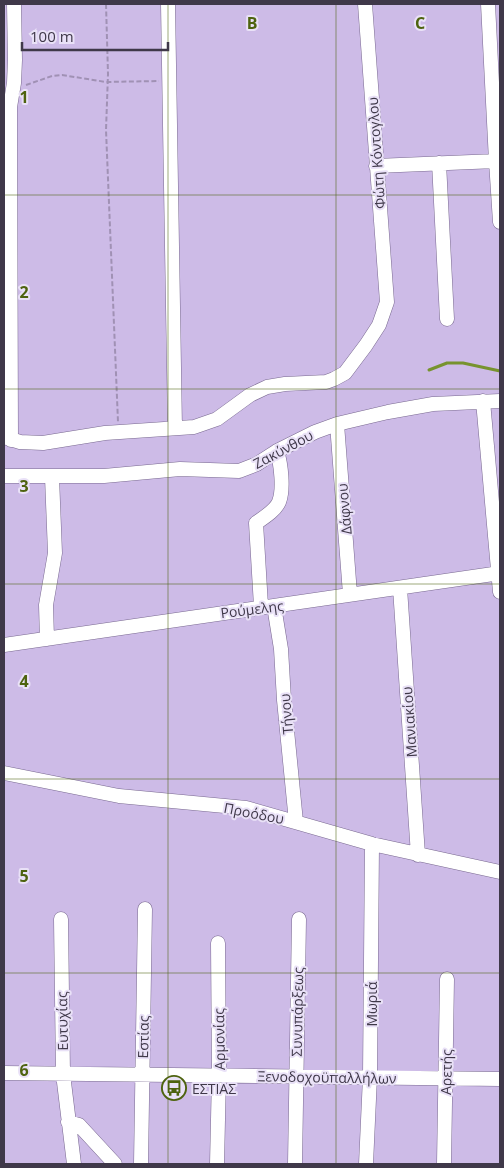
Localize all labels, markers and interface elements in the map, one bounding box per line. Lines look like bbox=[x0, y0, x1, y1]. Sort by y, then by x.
text: B bbox=[247, 12, 257, 34]
text: C bbox=[415, 12, 425, 34]
scale bar bbox=[22, 20, 169, 52]
text: 100 m bbox=[30, 26, 74, 46]
text: 1 bbox=[19, 86, 29, 108]
street label: Φώτη Κόντογλου bbox=[363, 96, 389, 210]
text: 2 bbox=[19, 281, 29, 303]
street label: Ζακύνθου bbox=[250, 425, 316, 473]
text: 3 bbox=[19, 475, 29, 497]
street label: Δάφνου bbox=[332, 483, 356, 535]
street label: Ρούμελης bbox=[219, 596, 285, 622]
text: 4 bbox=[19, 670, 29, 692]
street label: Μανιακίου bbox=[397, 686, 421, 758]
street label: Τήνου bbox=[275, 693, 297, 735]
street label: Προόδου bbox=[222, 798, 286, 828]
text: 5 bbox=[19, 865, 29, 887]
street label: Συνυπάρξεως bbox=[287, 967, 307, 1057]
street label: Μωριά bbox=[362, 981, 381, 1027]
street label: Ευτυχίας bbox=[52, 991, 72, 1051]
street label: Αρμονίας bbox=[209, 1008, 229, 1070]
street label: Εστίας bbox=[133, 1015, 153, 1059]
street label: Αρετής bbox=[436, 1049, 456, 1095]
text: 6 bbox=[19, 1059, 29, 1081]
street label: Ξενοδοχοϋπαλλήλων bbox=[257, 1066, 397, 1088]
bus stop icon: ΕΣΤΙΑΣ bbox=[161, 1075, 187, 1101]
place label: ΕΣΤΙΑΣ bbox=[192, 1079, 236, 1098]

